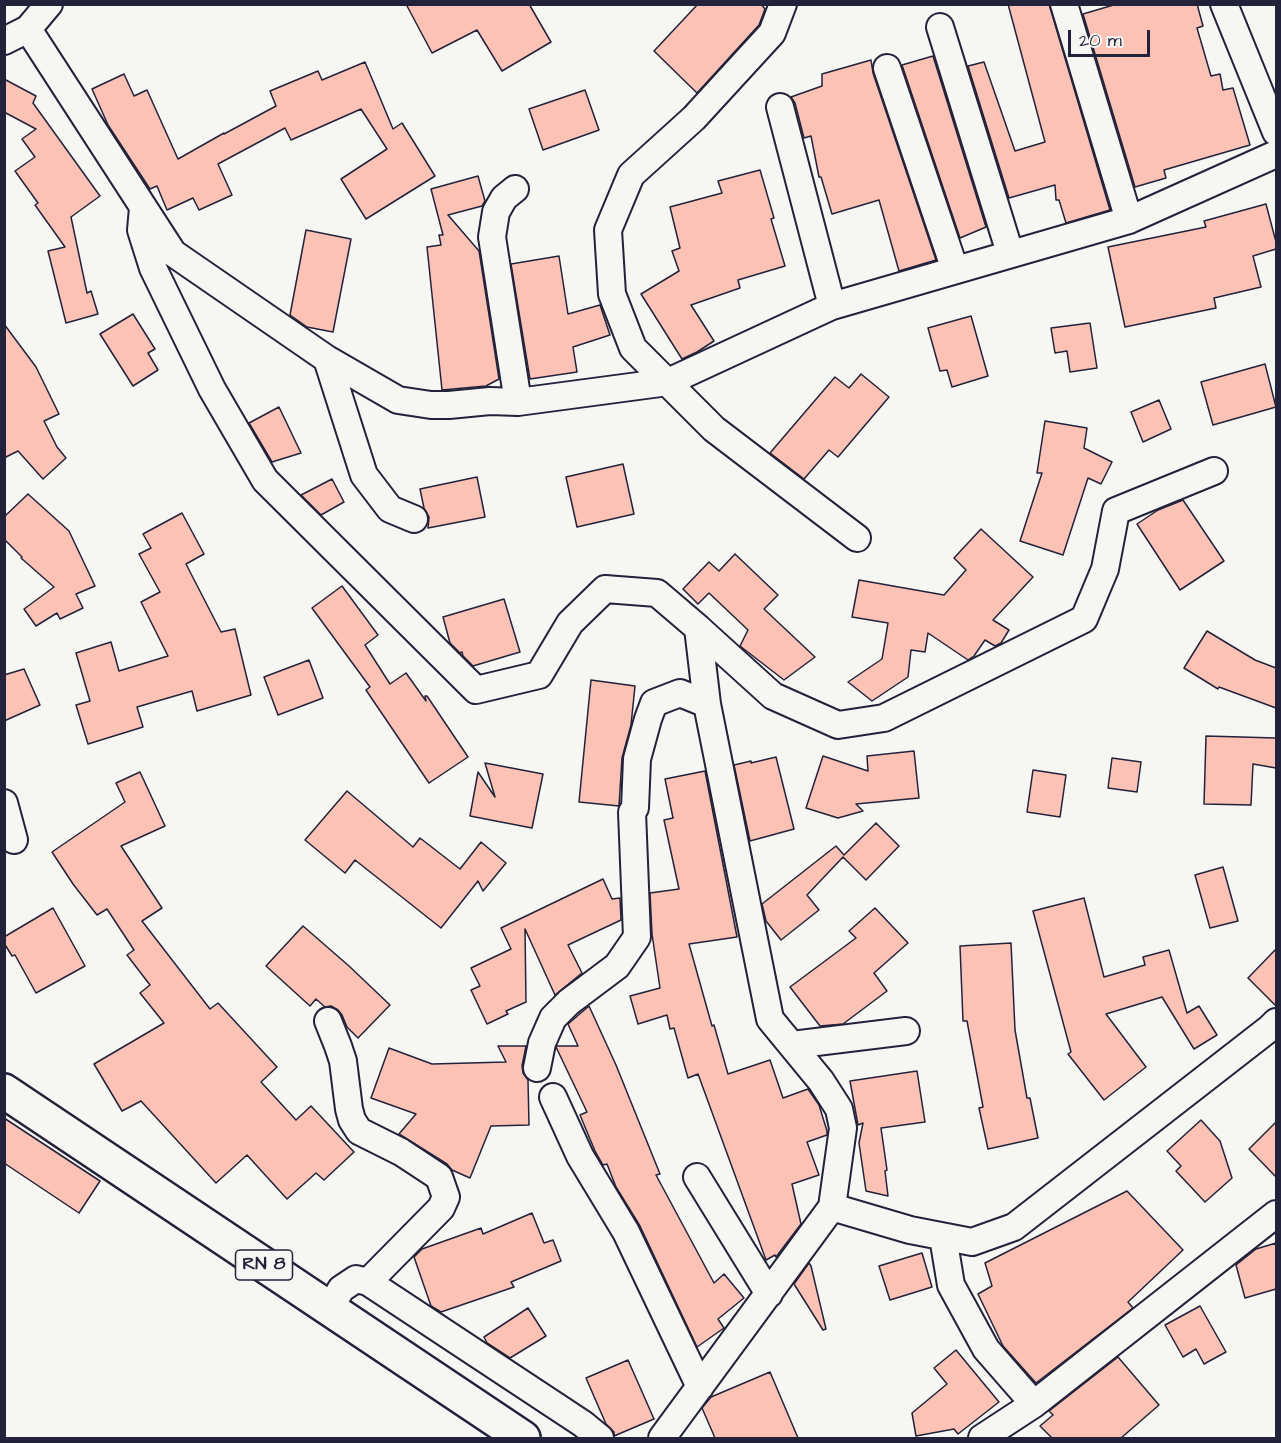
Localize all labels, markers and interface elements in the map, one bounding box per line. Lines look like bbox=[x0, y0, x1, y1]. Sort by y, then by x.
scale bar bbox=[1071, 18, 1154, 56]
text: 20 m bbox=[1079, 28, 1122, 53]
road number: RN 8 bbox=[236, 1250, 292, 1280]

